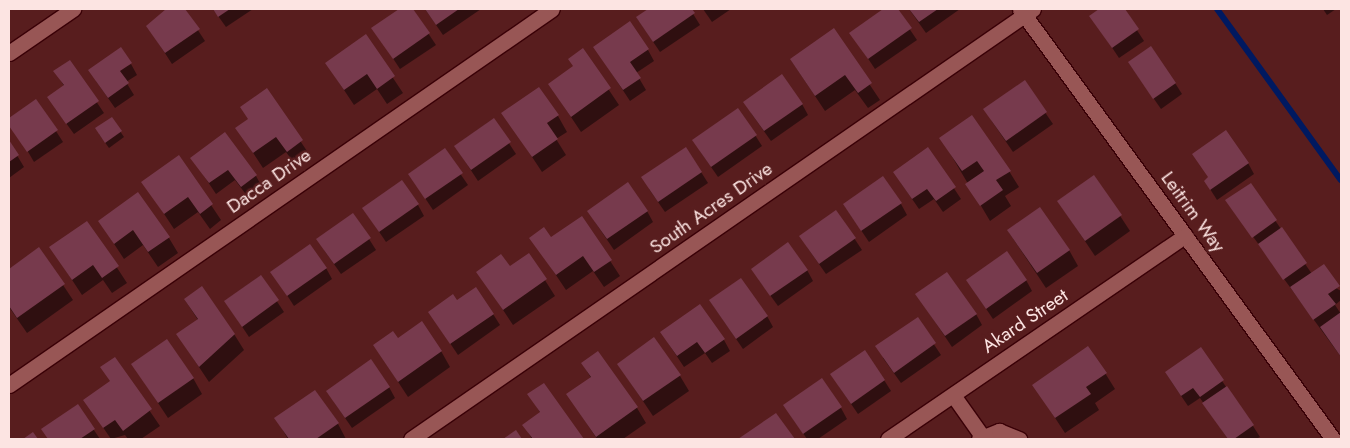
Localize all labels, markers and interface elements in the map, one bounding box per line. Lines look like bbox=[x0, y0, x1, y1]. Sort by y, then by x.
street label: Dacca Drive bbox=[223, 144, 315, 218]
street label: South Acres Drive bbox=[645, 157, 777, 259]
street label: Leitrim Way bbox=[1156, 167, 1230, 257]
street label: Akard Street bbox=[978, 284, 1072, 358]

